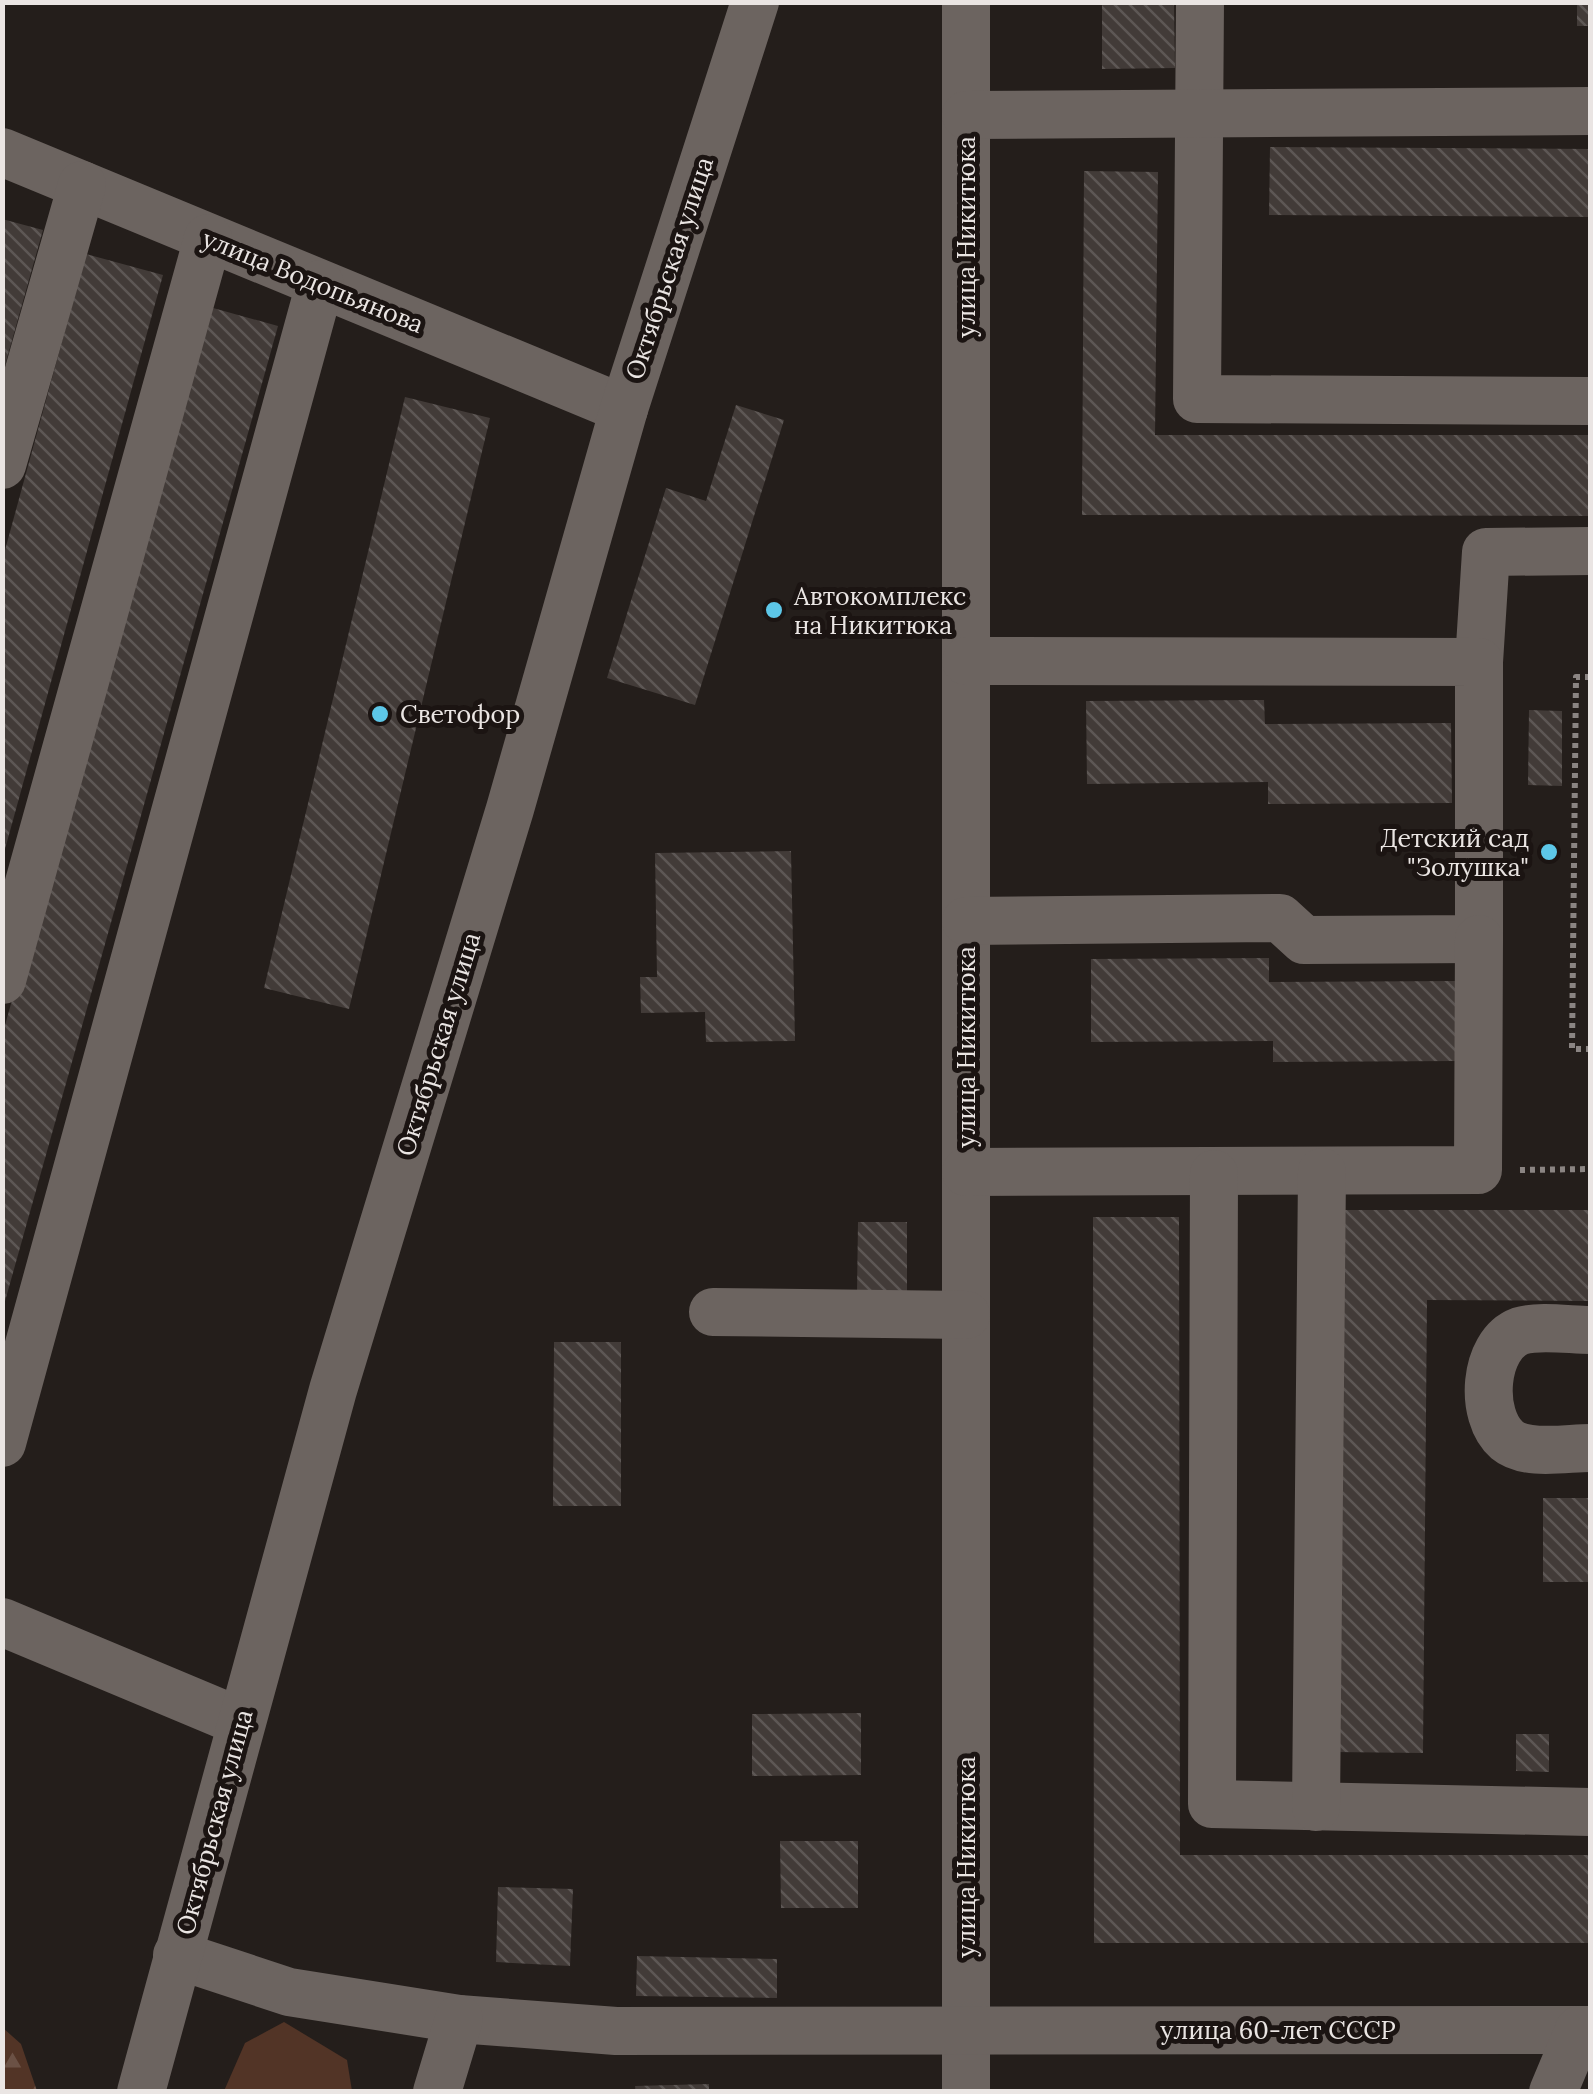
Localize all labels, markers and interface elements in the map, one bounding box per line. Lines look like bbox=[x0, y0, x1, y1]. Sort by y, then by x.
street label: улица Никитюка bbox=[950, 136, 982, 338]
street label: Октябрьская улица bbox=[618, 153, 720, 383]
street label: улица Водопьянова bbox=[198, 222, 428, 340]
place label: Автокомплекс на Никитюка bbox=[793, 580, 966, 641]
marker: Автокомплекс на Никитюка bbox=[763, 599, 785, 621]
place label: Светофор bbox=[400, 698, 520, 730]
marker: Светофор bbox=[369, 703, 391, 725]
place label: Детский сад "Золушка" bbox=[1380, 822, 1529, 883]
marker: Детский сад "Золушка" bbox=[1538, 841, 1560, 863]
street label: Октябрьская улица bbox=[389, 928, 487, 1160]
street label: улица Никитюка bbox=[950, 946, 982, 1148]
street label: Октябрьская улица bbox=[169, 1706, 260, 1938]
street label: улица Никитюка bbox=[950, 1756, 982, 1958]
street label: улица 60-лет СССР bbox=[1160, 2014, 1396, 2046]

